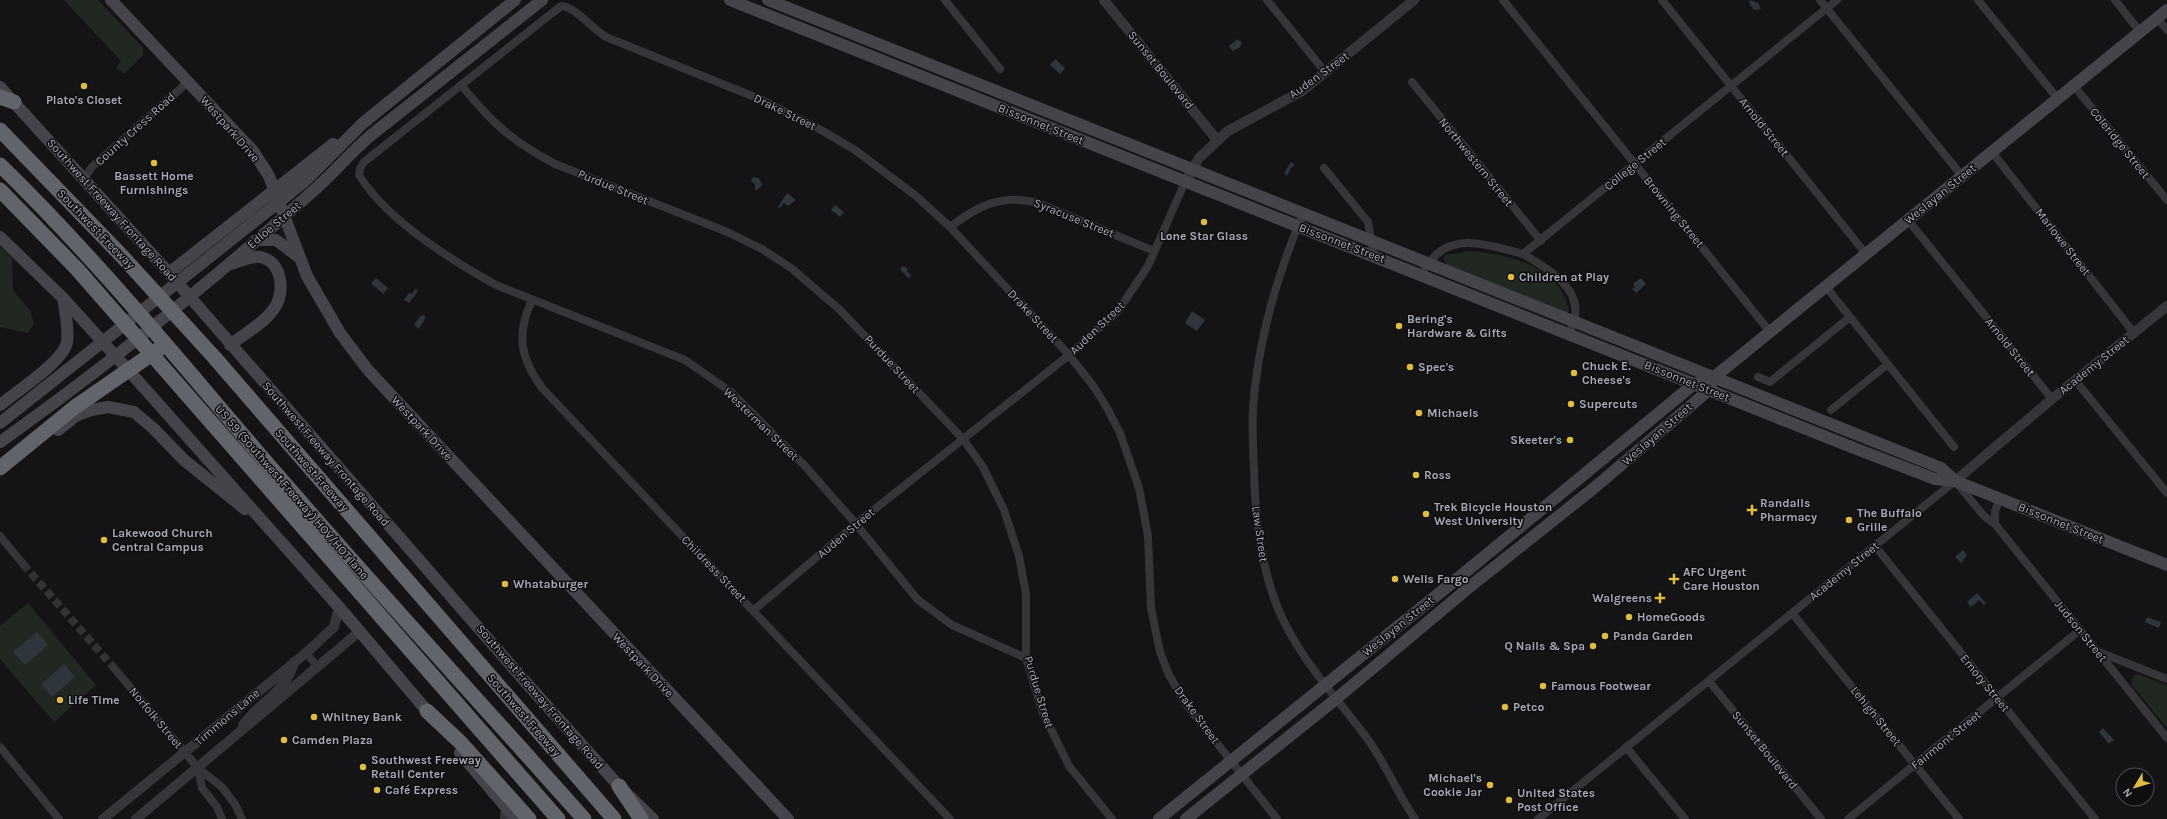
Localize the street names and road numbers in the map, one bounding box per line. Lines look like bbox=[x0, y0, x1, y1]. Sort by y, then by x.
street label: Sunset Boulevard bbox=[1125, 28, 1197, 112]
street label: Auden Street bbox=[1286, 48, 1352, 101]
street label: County Cress Road bbox=[92, 90, 178, 168]
street label: Drake Street bbox=[752, 91, 819, 133]
street label: Westpark Drive bbox=[198, 93, 262, 165]
street label: Arnold Street bbox=[1736, 95, 1792, 159]
street label: Bissonnet Street bbox=[996, 100, 1086, 148]
street label: Coleridge Street bbox=[2087, 105, 2153, 182]
street label: Northwestern Street bbox=[1436, 115, 1516, 210]
street label: College Street bbox=[1601, 134, 1669, 193]
street label: Southwest Freeway Frontage Road bbox=[44, 136, 180, 284]
street label: Weslayan Street bbox=[1901, 161, 1979, 227]
street label: Purdue Street bbox=[576, 167, 651, 208]
street label: Browning Street bbox=[1641, 174, 1707, 251]
street label: Southwest Freeway bbox=[54, 186, 138, 272]
street label: Syracuse Street bbox=[1032, 195, 1117, 241]
street label: Edloe Street bbox=[244, 198, 304, 251]
street label: Marlowe Street bbox=[2032, 206, 2094, 279]
street label: Bissonnet Street bbox=[1297, 220, 1388, 266]
street label: Drake Street bbox=[1005, 287, 1061, 346]
street label: Auden Street bbox=[1067, 298, 1128, 358]
street label: Arnold Street bbox=[1982, 315, 2038, 379]
street label: Purdue Street bbox=[861, 332, 923, 396]
street label: Academy Street bbox=[2056, 332, 2132, 397]
street label: Bissonnet Street bbox=[1642, 357, 1732, 405]
street label: Southwest Freeway Frontage Road bbox=[259, 379, 393, 529]
street label: Westerman Street bbox=[721, 385, 802, 464]
street label: Westpark Drive bbox=[389, 393, 455, 463]
street label: Weslayan Street bbox=[1619, 400, 1695, 468]
street label: US 59 (Southwest Freeway) HOV/HOT lane bbox=[212, 402, 372, 582]
street label: Southwest Freeway bbox=[272, 426, 352, 514]
street label: Bissonnet Street bbox=[2016, 499, 2106, 547]
street label: Auden Street bbox=[815, 505, 878, 561]
street label: Law Street bbox=[1249, 505, 1271, 564]
street label: Childress Street bbox=[679, 533, 750, 606]
street label: Academy Street bbox=[1806, 538, 1882, 603]
street label: Weslayan Street bbox=[1359, 593, 1437, 659]
street label: Judson Street bbox=[2052, 597, 2110, 665]
street label: Southwest Freeway Frontage Road bbox=[473, 622, 607, 772]
street label: Westpark Drive bbox=[610, 630, 676, 700]
street label: Emory Street bbox=[1957, 651, 2013, 715]
street label: Purdue Street bbox=[1021, 654, 1057, 730]
street label: Southwest Freeway bbox=[484, 671, 564, 759]
street label: Lehigh Street bbox=[1848, 683, 1905, 749]
street label: Drake Street bbox=[1171, 684, 1223, 747]
street label: Norfolk Street bbox=[126, 685, 186, 752]
street label: Timmons Lane bbox=[192, 686, 262, 748]
street label: Fairmont Street bbox=[1908, 707, 1984, 772]
street label: Sunset Boulevard bbox=[1729, 708, 1801, 792]

